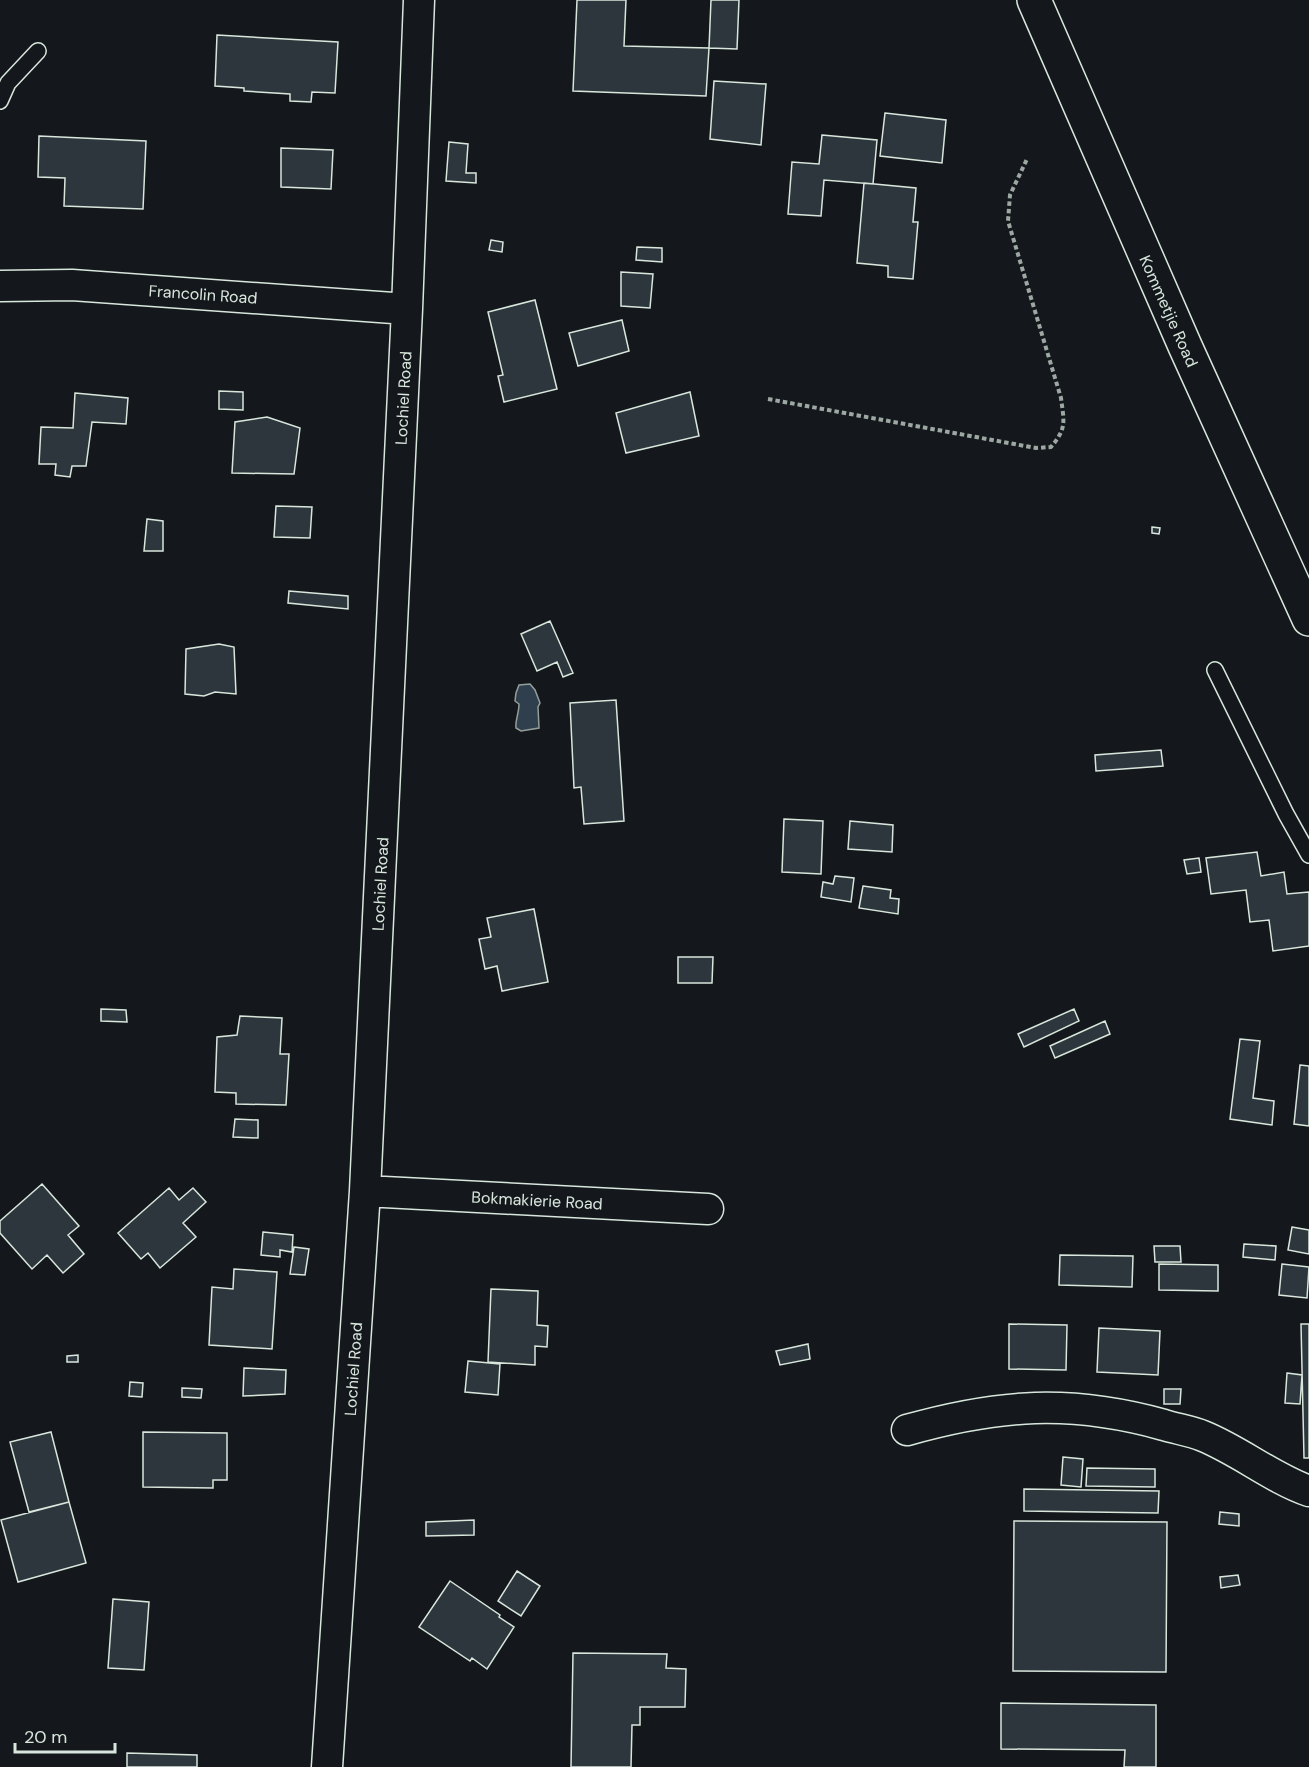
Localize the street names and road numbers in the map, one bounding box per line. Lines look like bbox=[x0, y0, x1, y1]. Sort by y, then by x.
street label: Kommetjie Road bbox=[1134, 252, 1203, 370]
street label: Francolin Road bbox=[148, 280, 258, 309]
street label: Lochiel Road bbox=[391, 351, 416, 445]
street label: Lochiel Road bbox=[368, 837, 393, 931]
street label: Bokmakierie Road bbox=[471, 1187, 603, 1214]
street label: Lochiel Road bbox=[340, 1321, 367, 1417]

